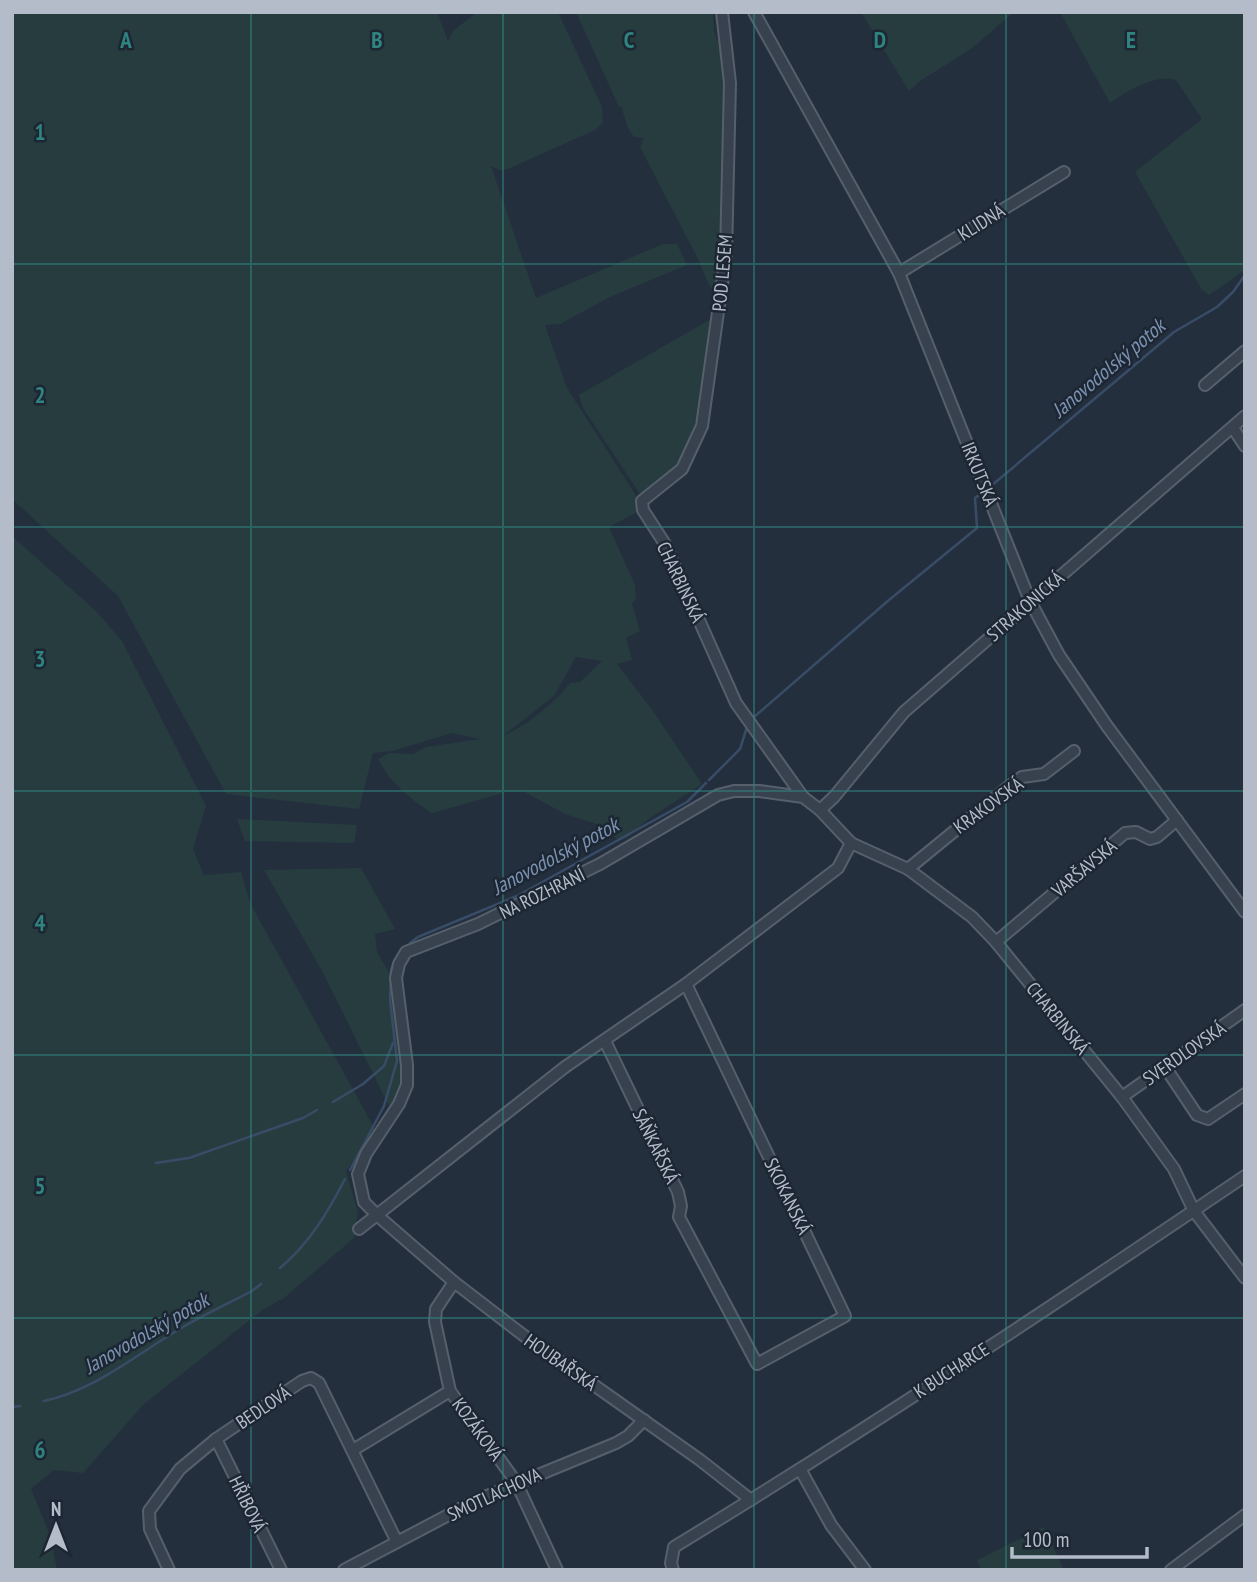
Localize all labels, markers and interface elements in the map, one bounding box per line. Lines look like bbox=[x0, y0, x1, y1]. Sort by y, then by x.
text: A bbox=[119, 25, 132, 54]
text: B bbox=[371, 25, 383, 54]
text: C bbox=[624, 25, 635, 54]
text: D bbox=[874, 25, 886, 54]
text: E bbox=[1126, 25, 1136, 54]
text: 1 bbox=[35, 117, 46, 146]
street label: KLIDNÁ bbox=[953, 198, 1009, 246]
street label: POD LESEM bbox=[707, 234, 737, 312]
water label: Janovodolský potok bbox=[1045, 311, 1172, 424]
text: 2 bbox=[35, 380, 46, 409]
street label: IRKUTSKÁ bbox=[956, 438, 1004, 510]
street label: CHARBINSKÁ bbox=[652, 538, 710, 626]
street label: STRAKONICKÁ bbox=[981, 566, 1069, 646]
text: 3 bbox=[35, 644, 46, 673]
street label: KRAKOVSKÁ bbox=[948, 772, 1028, 838]
water label: Janovodolský potok bbox=[486, 810, 626, 901]
street label: VARŠAVSKÁ bbox=[1046, 834, 1121, 903]
street label: NA ROZHRANÍ bbox=[495, 862, 589, 924]
text: 4 bbox=[35, 908, 46, 937]
street label: CHARBINSKÁ bbox=[1021, 977, 1095, 1059]
street label: SVERDLOVSKÁ bbox=[1138, 1016, 1230, 1090]
street label: SÁŇKAŘSKÁ bbox=[628, 1105, 684, 1187]
street label: SKOKANSKÁ bbox=[759, 1154, 817, 1238]
text: 5 bbox=[35, 1171, 46, 1200]
water label: Janovodolský potok bbox=[78, 1285, 216, 1380]
street label: HOUBAŘSKÁ bbox=[520, 1328, 602, 1396]
street label: K BUCHARCE bbox=[909, 1337, 993, 1403]
street label: BEDLOVÁ bbox=[231, 1380, 295, 1434]
street label: KOZÁKOVÁ bbox=[447, 1393, 509, 1465]
text: 6 bbox=[35, 1435, 46, 1464]
street label: SMOTLACHOVA bbox=[443, 1462, 545, 1526]
street label: HŘIBOVÁ bbox=[224, 1472, 272, 1536]
north arrow bbox=[21, 1491, 91, 1561]
text: N bbox=[51, 1497, 61, 1521]
scale bar bbox=[1012, 1516, 1147, 1560]
text: 100 m bbox=[1023, 1526, 1069, 1553]

